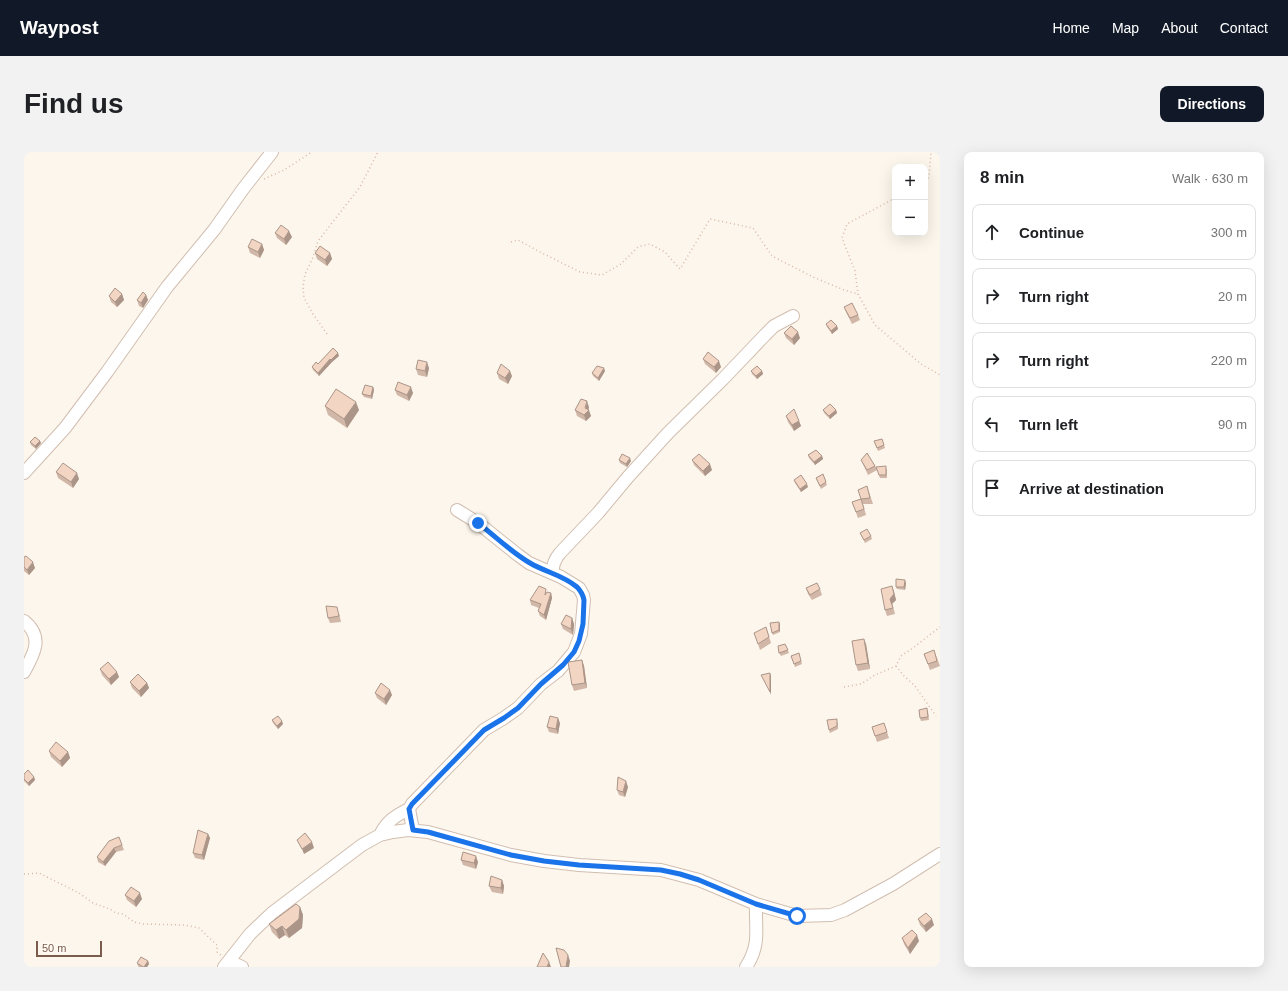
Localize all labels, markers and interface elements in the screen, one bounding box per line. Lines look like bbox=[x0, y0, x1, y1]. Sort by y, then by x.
text: Waypost bbox=[20, 17, 98, 38]
text: Home bbox=[1053, 20, 1090, 36]
text: Map bbox=[1112, 20, 1139, 36]
text: About bbox=[1161, 20, 1198, 36]
text: Contact bbox=[1220, 20, 1268, 36]
button: Directions bbox=[1160, 86, 1264, 122]
text: Find us bbox=[24, 88, 124, 119]
map controls bbox=[892, 164, 928, 236]
button: + bbox=[892, 164, 928, 200]
text: 8 min bbox=[980, 168, 1024, 187]
text: Walk · 630 m bbox=[1172, 171, 1248, 186]
button: − bbox=[892, 200, 928, 236]
icon: ahead bbox=[981, 221, 1003, 243]
text: Continue bbox=[1019, 224, 1084, 241]
text: 300 m bbox=[1211, 225, 1247, 240]
icon: right bbox=[981, 285, 1003, 307]
text: Turn right bbox=[1019, 288, 1089, 305]
text: 20 m bbox=[1218, 289, 1247, 304]
icon: right bbox=[981, 349, 1003, 371]
text: Turn right bbox=[1019, 352, 1089, 369]
text: 220 m bbox=[1211, 353, 1247, 368]
icon: left bbox=[981, 413, 1003, 435]
text: Turn left bbox=[1019, 416, 1078, 433]
text: 90 m bbox=[1218, 417, 1247, 432]
icon: arrive bbox=[981, 477, 1003, 499]
text: Arrive at destination bbox=[1019, 480, 1164, 497]
route end bbox=[469, 514, 487, 532]
route start bbox=[788, 907, 806, 925]
scale bar bbox=[36, 939, 102, 958]
text: 50 m bbox=[42, 942, 66, 954]

